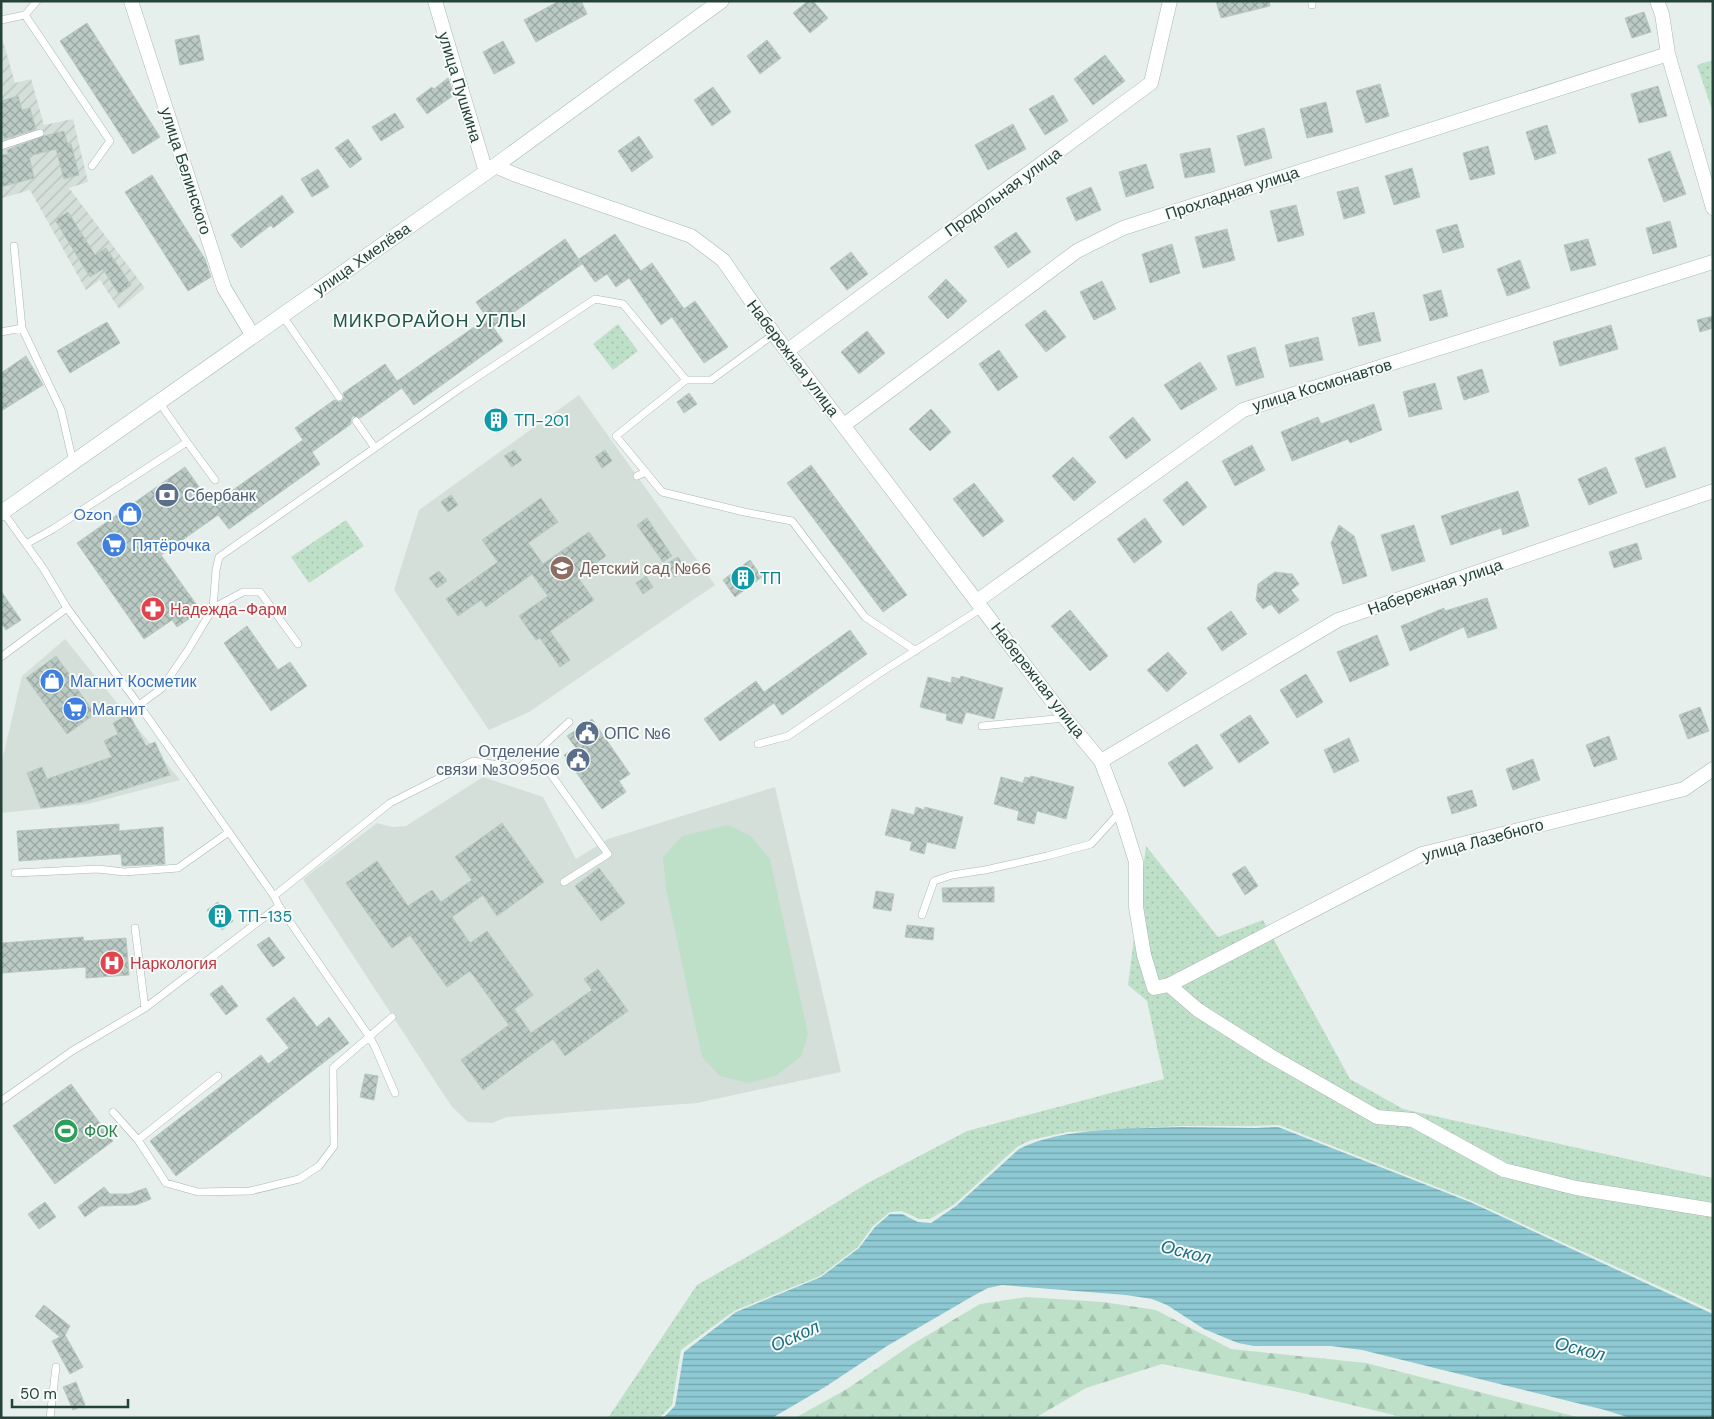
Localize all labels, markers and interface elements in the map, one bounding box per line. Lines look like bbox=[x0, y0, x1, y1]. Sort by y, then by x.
street label: улица Пушкина bbox=[433, 29, 487, 145]
street label: улица Белинского bbox=[156, 105, 217, 237]
street label: Продольная улица bbox=[941, 143, 1066, 241]
street label: Прохладная улица bbox=[1163, 161, 1302, 225]
street label: улица Хмелёва bbox=[309, 218, 415, 300]
street label: Набережная улица bbox=[742, 295, 844, 421]
district label: МИКРОРАЙОН УГЛЫ bbox=[333, 309, 527, 333]
street label: улица Космонавтов bbox=[1250, 354, 1394, 416]
building icon: ТП-201 bbox=[483, 407, 509, 433]
place label: ТП-201 bbox=[514, 410, 569, 431]
bank icon: Сбербанк bbox=[154, 482, 180, 508]
place label: Сбербанк bbox=[184, 485, 257, 506]
shop icon: Ozon bbox=[117, 501, 143, 527]
place label: Ozon bbox=[74, 504, 112, 525]
supermarket icon: Пятёрочка bbox=[101, 532, 127, 558]
place label: Пятёрочка bbox=[132, 535, 211, 556]
street label: Набережная улица bbox=[1365, 554, 1505, 620]
school or university icon: Детский сад №66 bbox=[549, 555, 575, 581]
place label: Детский сад №66 bbox=[580, 558, 711, 579]
building icon: ТП bbox=[730, 565, 756, 591]
place label: ТП bbox=[760, 568, 781, 589]
pharmacy icon: Надежда-Фарм bbox=[140, 596, 166, 622]
place label: Надежда-Фарм bbox=[170, 599, 287, 620]
street label: Набережная улица bbox=[986, 618, 1090, 742]
shop icon: Магнит Косметик bbox=[39, 668, 65, 694]
place label: Магнит Косметик bbox=[70, 671, 197, 692]
supermarket icon: Магнит bbox=[62, 696, 88, 722]
place label: Магнит bbox=[92, 699, 146, 720]
public building icon: ОПС №6 bbox=[574, 720, 600, 746]
place label: ОПС №6 bbox=[604, 723, 671, 744]
place label: Отделение связи №309506 bbox=[436, 741, 560, 780]
public building icon: Отделение связи №309506 bbox=[565, 747, 591, 773]
street label: улица Лазебного bbox=[1420, 814, 1546, 866]
building icon: ТП-135 bbox=[207, 903, 233, 929]
place label: ТП-135 bbox=[238, 906, 292, 927]
hospital icon: Наркология bbox=[99, 950, 125, 976]
place label: Наркология bbox=[130, 953, 217, 974]
sports icon: ФОК bbox=[53, 1118, 79, 1144]
place label: ФОК bbox=[84, 1121, 119, 1142]
water label: Оскол bbox=[1158, 1234, 1214, 1270]
water label: Оскол bbox=[767, 1315, 823, 1357]
water label: Оскол bbox=[1552, 1331, 1608, 1367]
scale bar bbox=[12, 1376, 129, 1408]
text: 50 m bbox=[20, 1384, 57, 1404]

